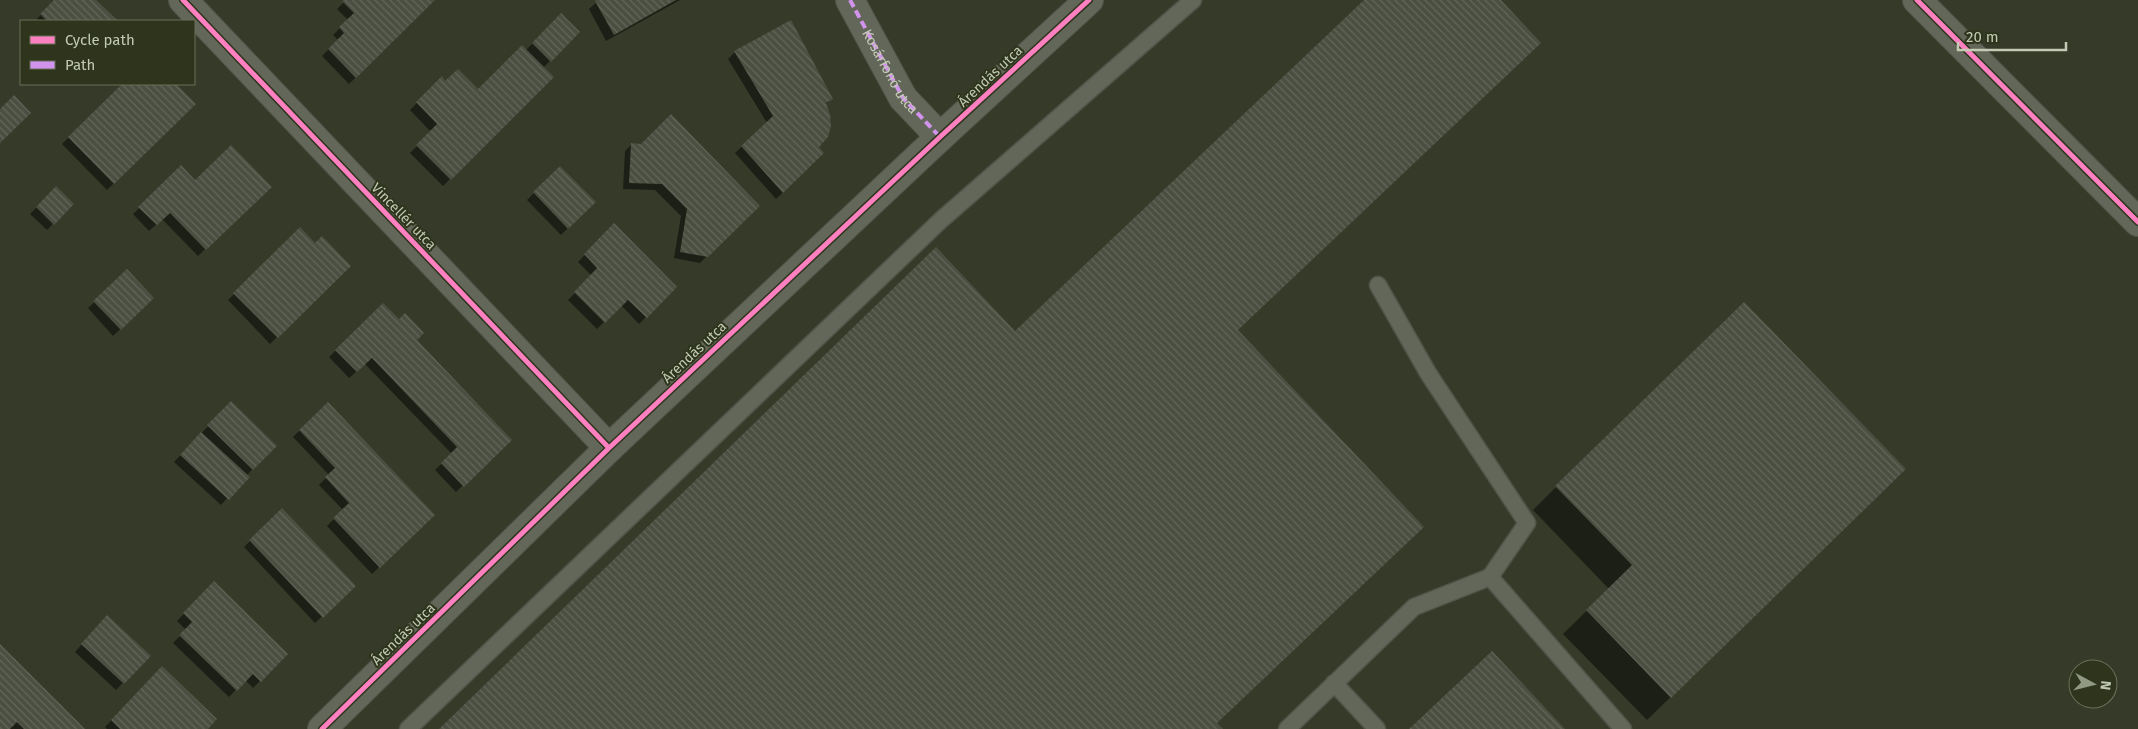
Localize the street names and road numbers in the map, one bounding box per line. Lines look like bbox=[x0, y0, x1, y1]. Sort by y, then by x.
street label: Kosárfonó utca bbox=[858, 26, 922, 118]
street label: Árendás utca bbox=[954, 41, 1026, 111]
street label: Vincellér utca bbox=[368, 179, 440, 253]
street label: Árendás utca bbox=[658, 317, 730, 387]
street label: Árendás utca bbox=[367, 599, 439, 669]

